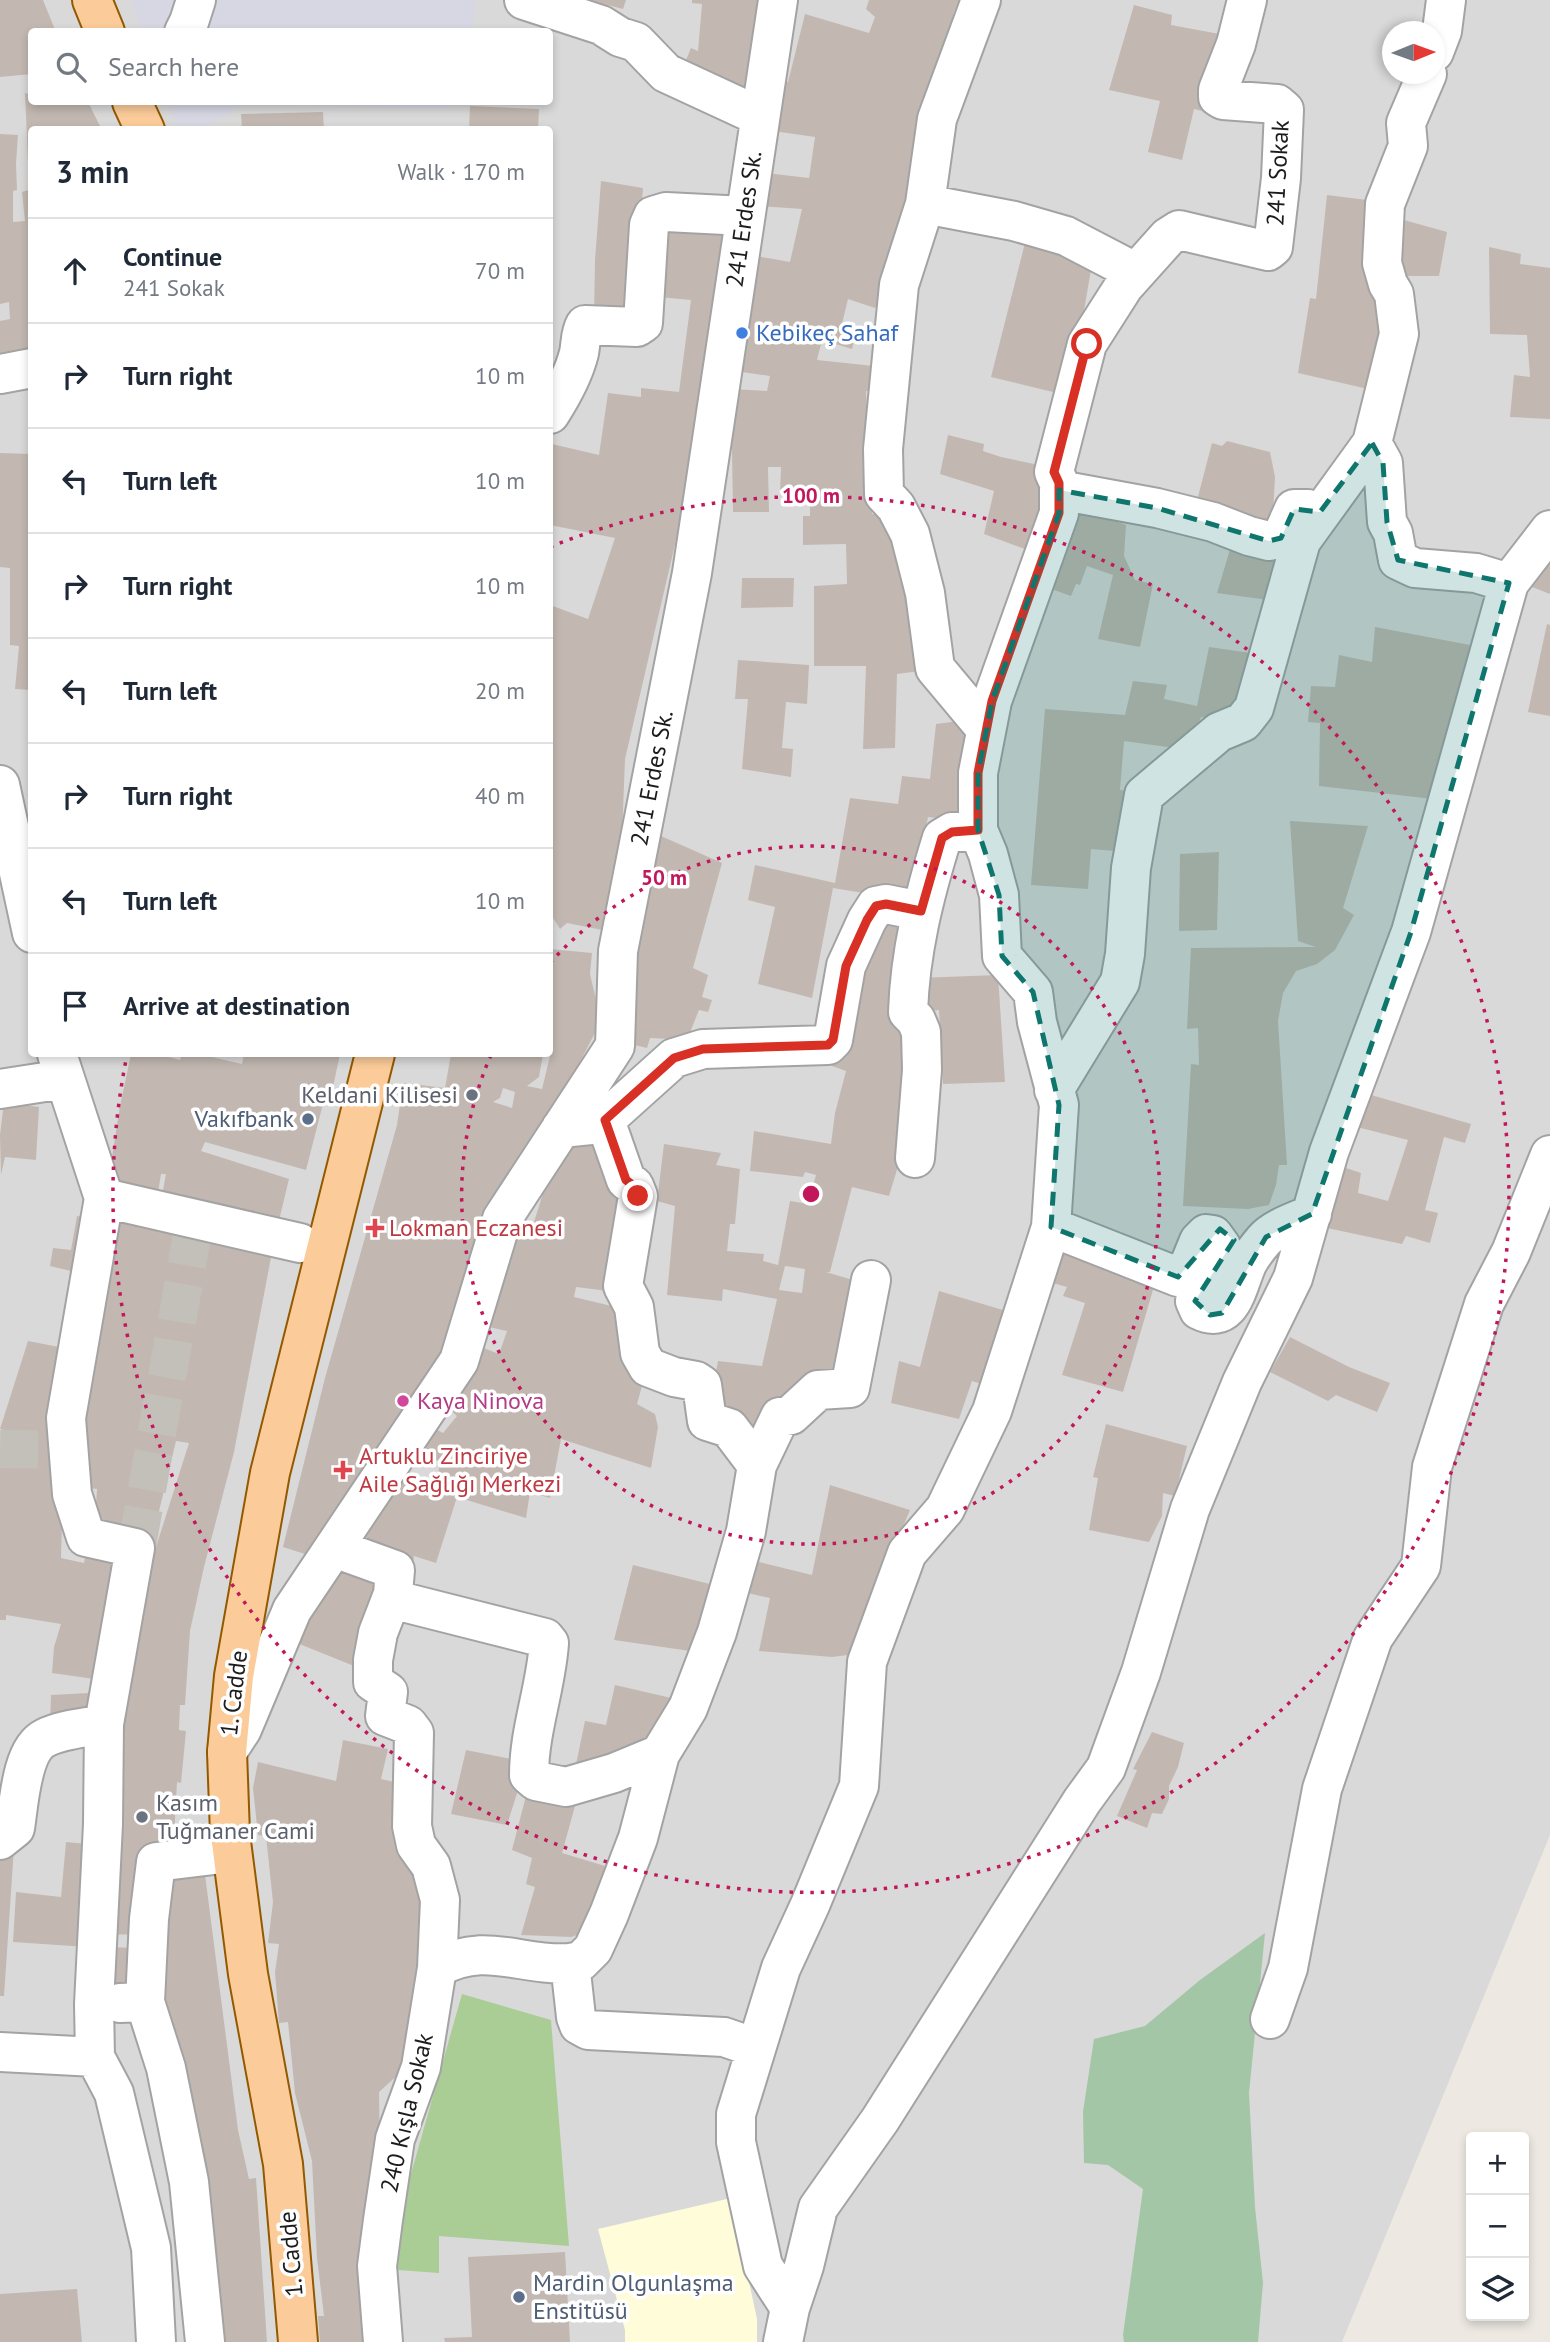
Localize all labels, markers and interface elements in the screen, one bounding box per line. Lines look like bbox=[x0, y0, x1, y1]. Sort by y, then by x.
north arrow bbox=[1382, 21, 1445, 84]
search box bbox=[28, 28, 553, 105]
icon: search bbox=[52, 48, 90, 86]
text: Search here bbox=[108, 50, 239, 83]
street label: 241 Sokak bbox=[1259, 119, 1296, 227]
street label: 241 Erdes Sk. bbox=[719, 149, 768, 289]
text: 3 min bbox=[56, 152, 129, 191]
text: Walk · 170 m bbox=[398, 157, 525, 186]
text: Continue bbox=[123, 240, 222, 273]
icon: ahead bbox=[56, 252, 94, 290]
text: 70 m bbox=[475, 256, 525, 285]
text: 241 Sokak bbox=[123, 273, 225, 302]
place label: Kebikeç Sahaf bbox=[756, 317, 900, 348]
marker: Kebikeç Sahaf bbox=[734, 325, 750, 341]
route start bbox=[1071, 328, 1102, 359]
icon: right bbox=[56, 357, 94, 395]
text: Turn right bbox=[123, 359, 232, 392]
text: 10 m bbox=[475, 361, 525, 390]
icon: left bbox=[56, 462, 94, 500]
text: Turn left bbox=[123, 464, 217, 497]
text: 10 m bbox=[475, 466, 525, 495]
text: 100 m bbox=[782, 482, 840, 509]
icon: right bbox=[56, 567, 94, 605]
text: Turn right bbox=[123, 569, 232, 602]
text: 10 m bbox=[475, 571, 525, 600]
icon: left bbox=[56, 672, 94, 710]
text: Turn left bbox=[123, 674, 217, 707]
text: 20 m bbox=[475, 676, 525, 705]
street label: 241 Erdes Sk. bbox=[623, 707, 680, 848]
icon: right bbox=[56, 777, 94, 815]
text: Turn right bbox=[123, 779, 232, 812]
text: 40 m bbox=[475, 781, 525, 810]
text: 50 m bbox=[641, 864, 687, 891]
icon: left bbox=[56, 882, 94, 920]
text: Turn left bbox=[123, 884, 217, 917]
text: 10 m bbox=[475, 886, 525, 915]
icon: arrive bbox=[56, 987, 94, 1025]
text: Arrive at destination bbox=[123, 989, 350, 1022]
place label: Keldani Kilisesi bbox=[301, 1079, 458, 1110]
marker: Keldani Kilisesi bbox=[464, 1087, 480, 1103]
place label: Vakıfbank bbox=[194, 1103, 294, 1134]
marker: Vakıfbank bbox=[300, 1111, 316, 1127]
route end bbox=[622, 1180, 653, 1211]
centre of rings bbox=[799, 1182, 823, 1206]
place label: Lokman Eczanesi bbox=[389, 1212, 563, 1243]
marker: Lokman Eczanesi bbox=[367, 1220, 383, 1236]
place label: Kaya Ninova bbox=[417, 1385, 544, 1416]
marker: Kaya Ninova bbox=[395, 1393, 411, 1409]
place label: Artuklu Zinciriye Aile Sağlığı Merkezi bbox=[359, 1440, 561, 1499]
marker: Artuklu Zinciriye Aile Sağlığı Merkezi bbox=[333, 1460, 353, 1480]
street label: 1. Cadde bbox=[213, 1648, 254, 1737]
place label: Kasım Tuğmaner Cami bbox=[156, 1787, 315, 1846]
marker: Kasım Tuğmaner Cami bbox=[134, 1809, 150, 1825]
street label: 240 Kışla Sokak bbox=[373, 2030, 440, 2196]
map controls bbox=[1466, 2132, 1529, 2321]
button: + bbox=[1466, 2132, 1529, 2195]
button: − bbox=[1466, 2195, 1529, 2258]
street label: 1. Cadde bbox=[271, 2210, 310, 2298]
button: layers bbox=[1466, 2258, 1529, 2321]
place label: Mardin Olgunlaşma Enstitüsü bbox=[533, 2267, 734, 2326]
marker: Mardin Olgunlaşma Enstitüsü bbox=[511, 2289, 527, 2305]

